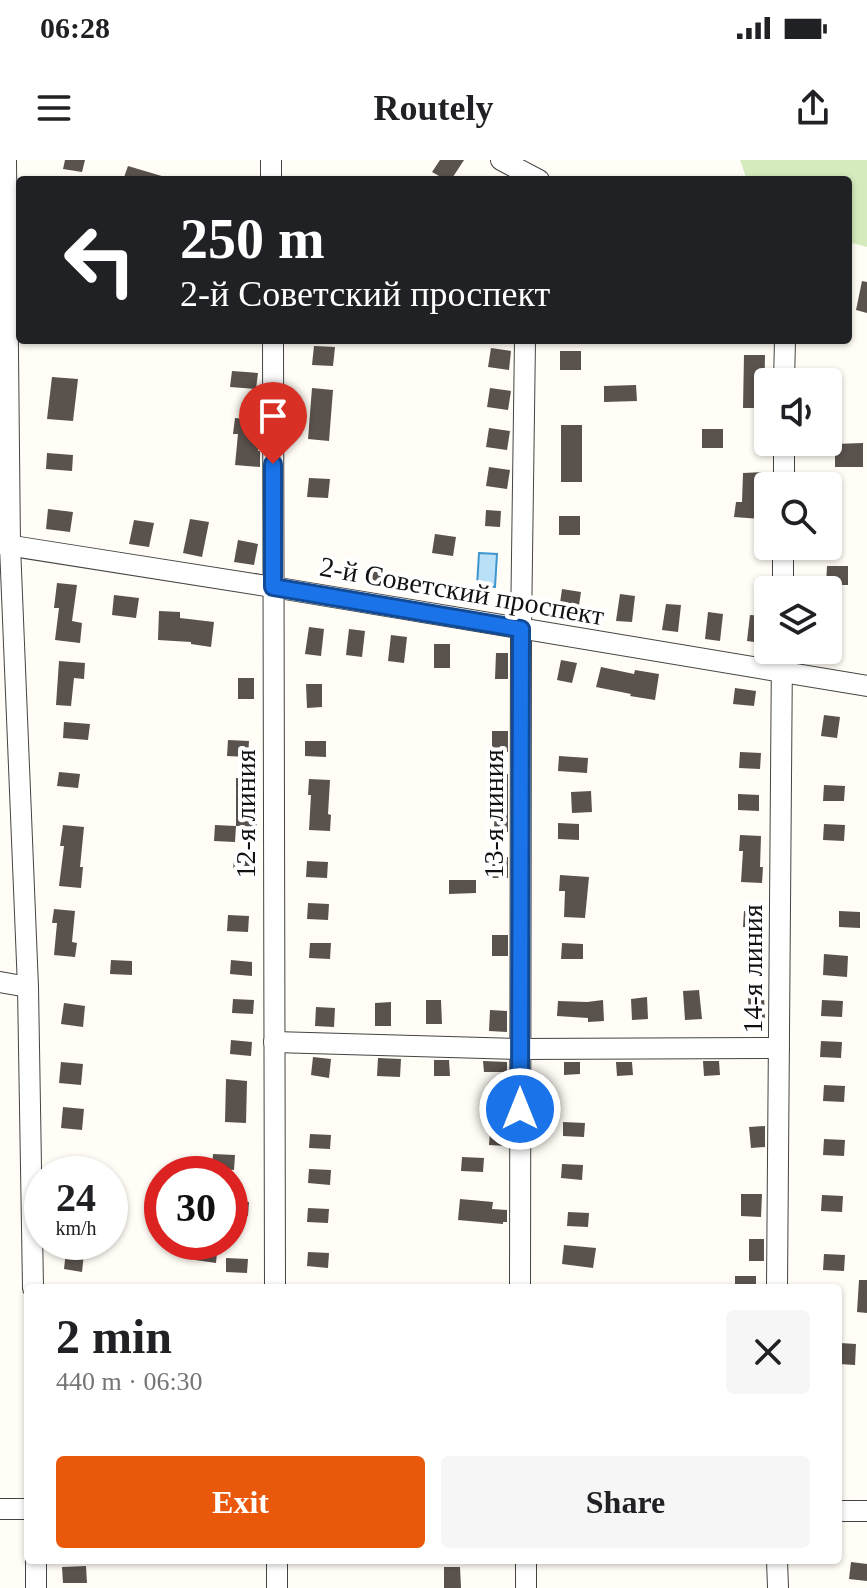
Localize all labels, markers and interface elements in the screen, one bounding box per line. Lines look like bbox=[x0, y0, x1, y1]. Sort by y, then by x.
text: 06:28 bbox=[40, 11, 110, 44]
icon: menu bbox=[32, 86, 76, 130]
icon: share bbox=[791, 86, 835, 130]
text: Routely bbox=[374, 88, 494, 128]
icon: left bbox=[48, 208, 152, 312]
text: 250 m bbox=[180, 208, 325, 270]
text: 2-й Советский проспект bbox=[180, 274, 550, 314]
map controls bbox=[754, 368, 842, 664]
button: sound bbox=[754, 368, 842, 456]
pin bbox=[239, 382, 307, 464]
icon: arrive bbox=[251, 394, 295, 438]
button: search bbox=[754, 472, 842, 560]
street label: 2-й Советский проспект bbox=[317, 551, 607, 631]
button: layers bbox=[754, 576, 842, 664]
street label: 12-я линия bbox=[230, 749, 261, 879]
street label: 13-я линия bbox=[478, 749, 509, 879]
street label: 14-я линия bbox=[737, 904, 768, 1034]
position arrow bbox=[478, 1067, 562, 1151]
speed limit sign: 30 bbox=[144, 1156, 248, 1260]
text: 24 bbox=[56, 1175, 96, 1220]
text: km/h bbox=[55, 1217, 97, 1239]
text: 2 min bbox=[56, 1310, 172, 1363]
button: close bbox=[726, 1310, 810, 1394]
text: 440 m · 06:30 bbox=[56, 1367, 203, 1396]
button: Exit bbox=[56, 1456, 425, 1548]
button: Share bbox=[441, 1456, 810, 1548]

